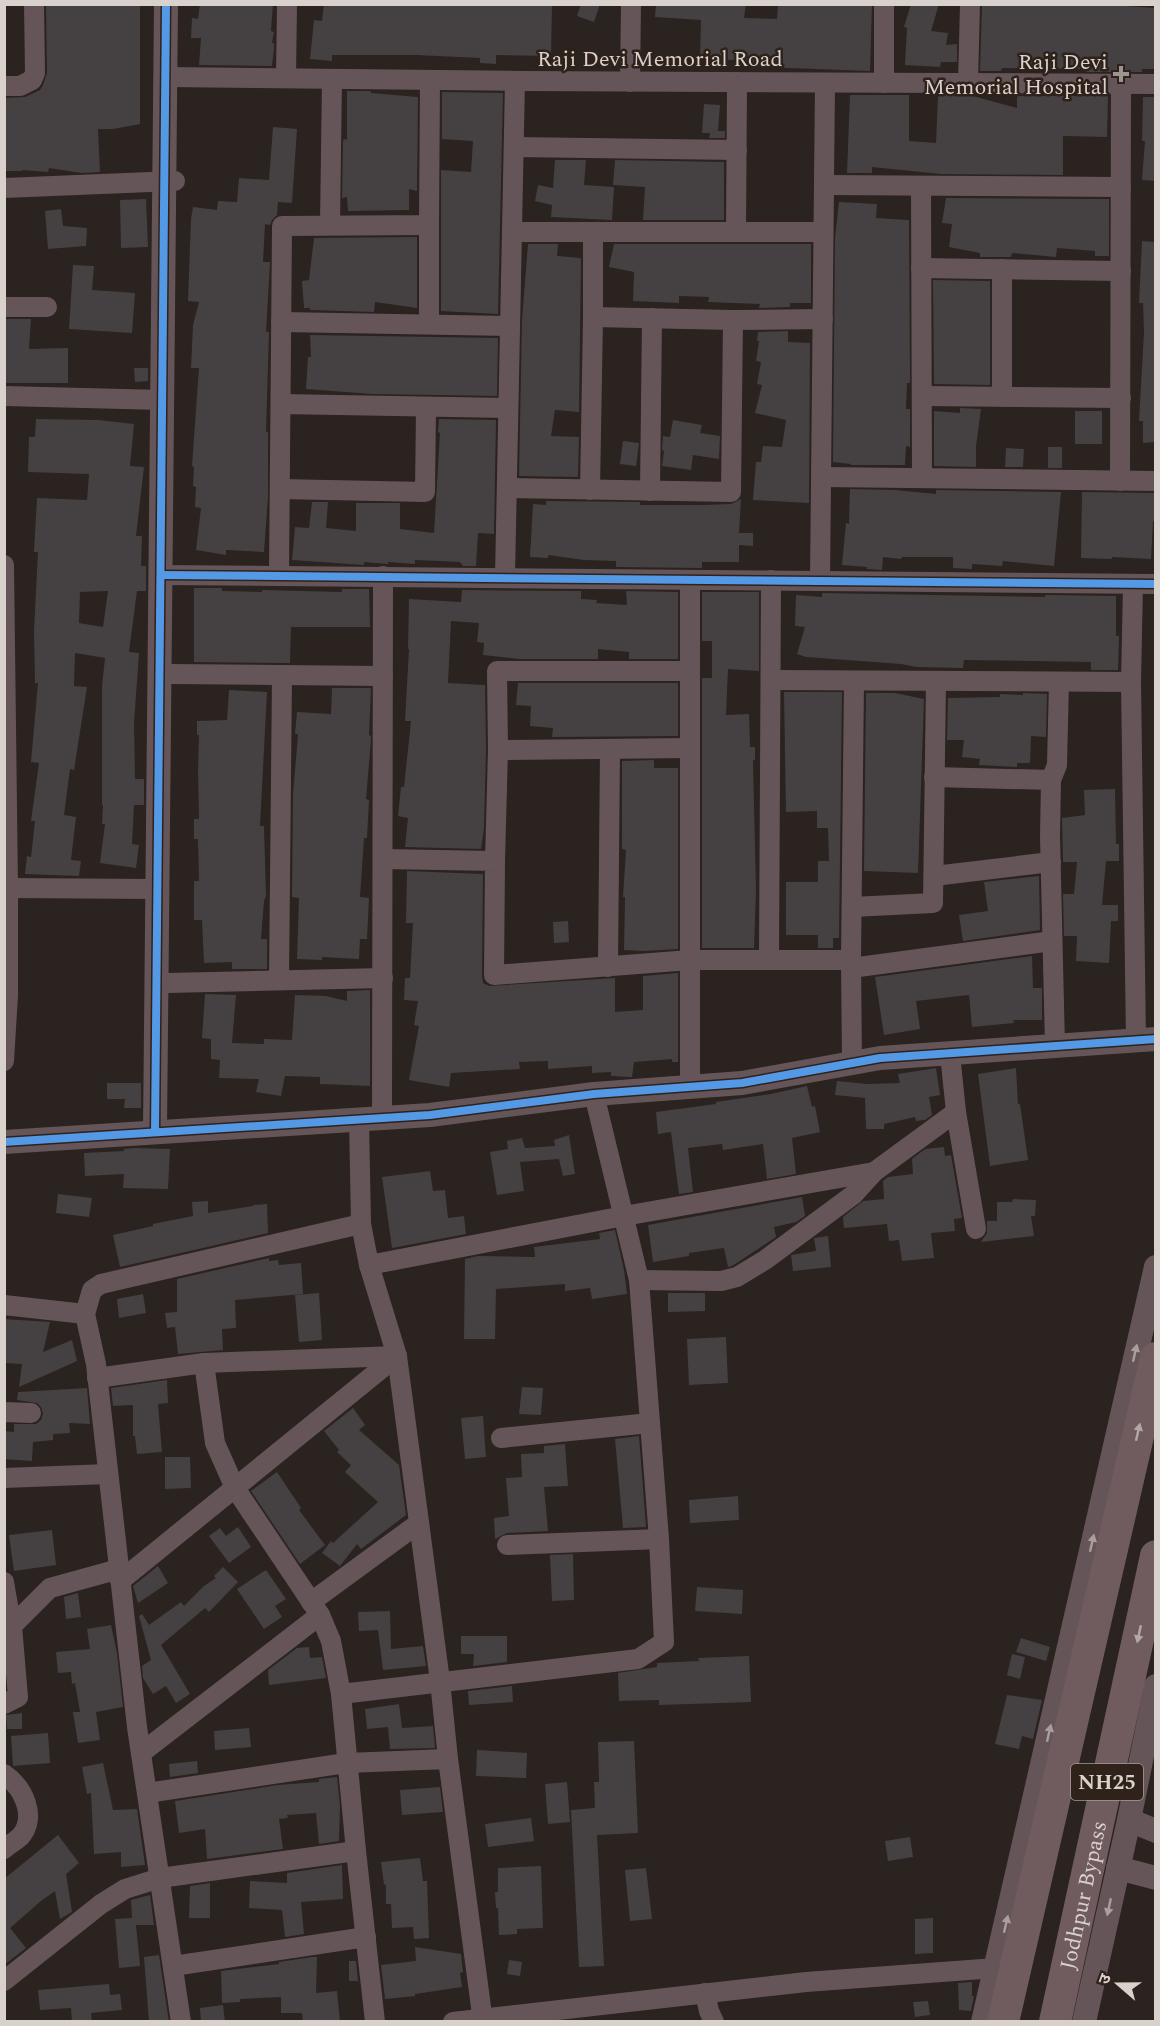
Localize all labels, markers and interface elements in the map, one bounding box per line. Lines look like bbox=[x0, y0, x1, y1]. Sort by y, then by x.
street label: Raji Devi Memorial Road bbox=[537, 43, 783, 76]
place label: Raji Devi Memorial Hospital bbox=[924, 46, 1108, 104]
marker: Raji Devi Memorial Hospital bbox=[1112, 65, 1130, 83]
one-way arrow bbox=[1131, 1344, 1141, 1362]
one-way arrow bbox=[1134, 1423, 1143, 1442]
one-way arrow bbox=[1088, 1533, 1097, 1552]
one-way arrow bbox=[1133, 1625, 1143, 1643]
one-way arrow bbox=[1045, 1724, 1054, 1743]
road number: NH25 bbox=[1071, 1764, 1143, 1800]
street label: Jodhpur Bypass bbox=[1052, 1818, 1116, 1973]
one-way arrow bbox=[1104, 1898, 1113, 1917]
one-way arrow bbox=[1002, 1914, 1012, 1933]
north arrow bbox=[1088, 1954, 1148, 2014]
text: उ bbox=[1092, 1970, 1118, 1988]

